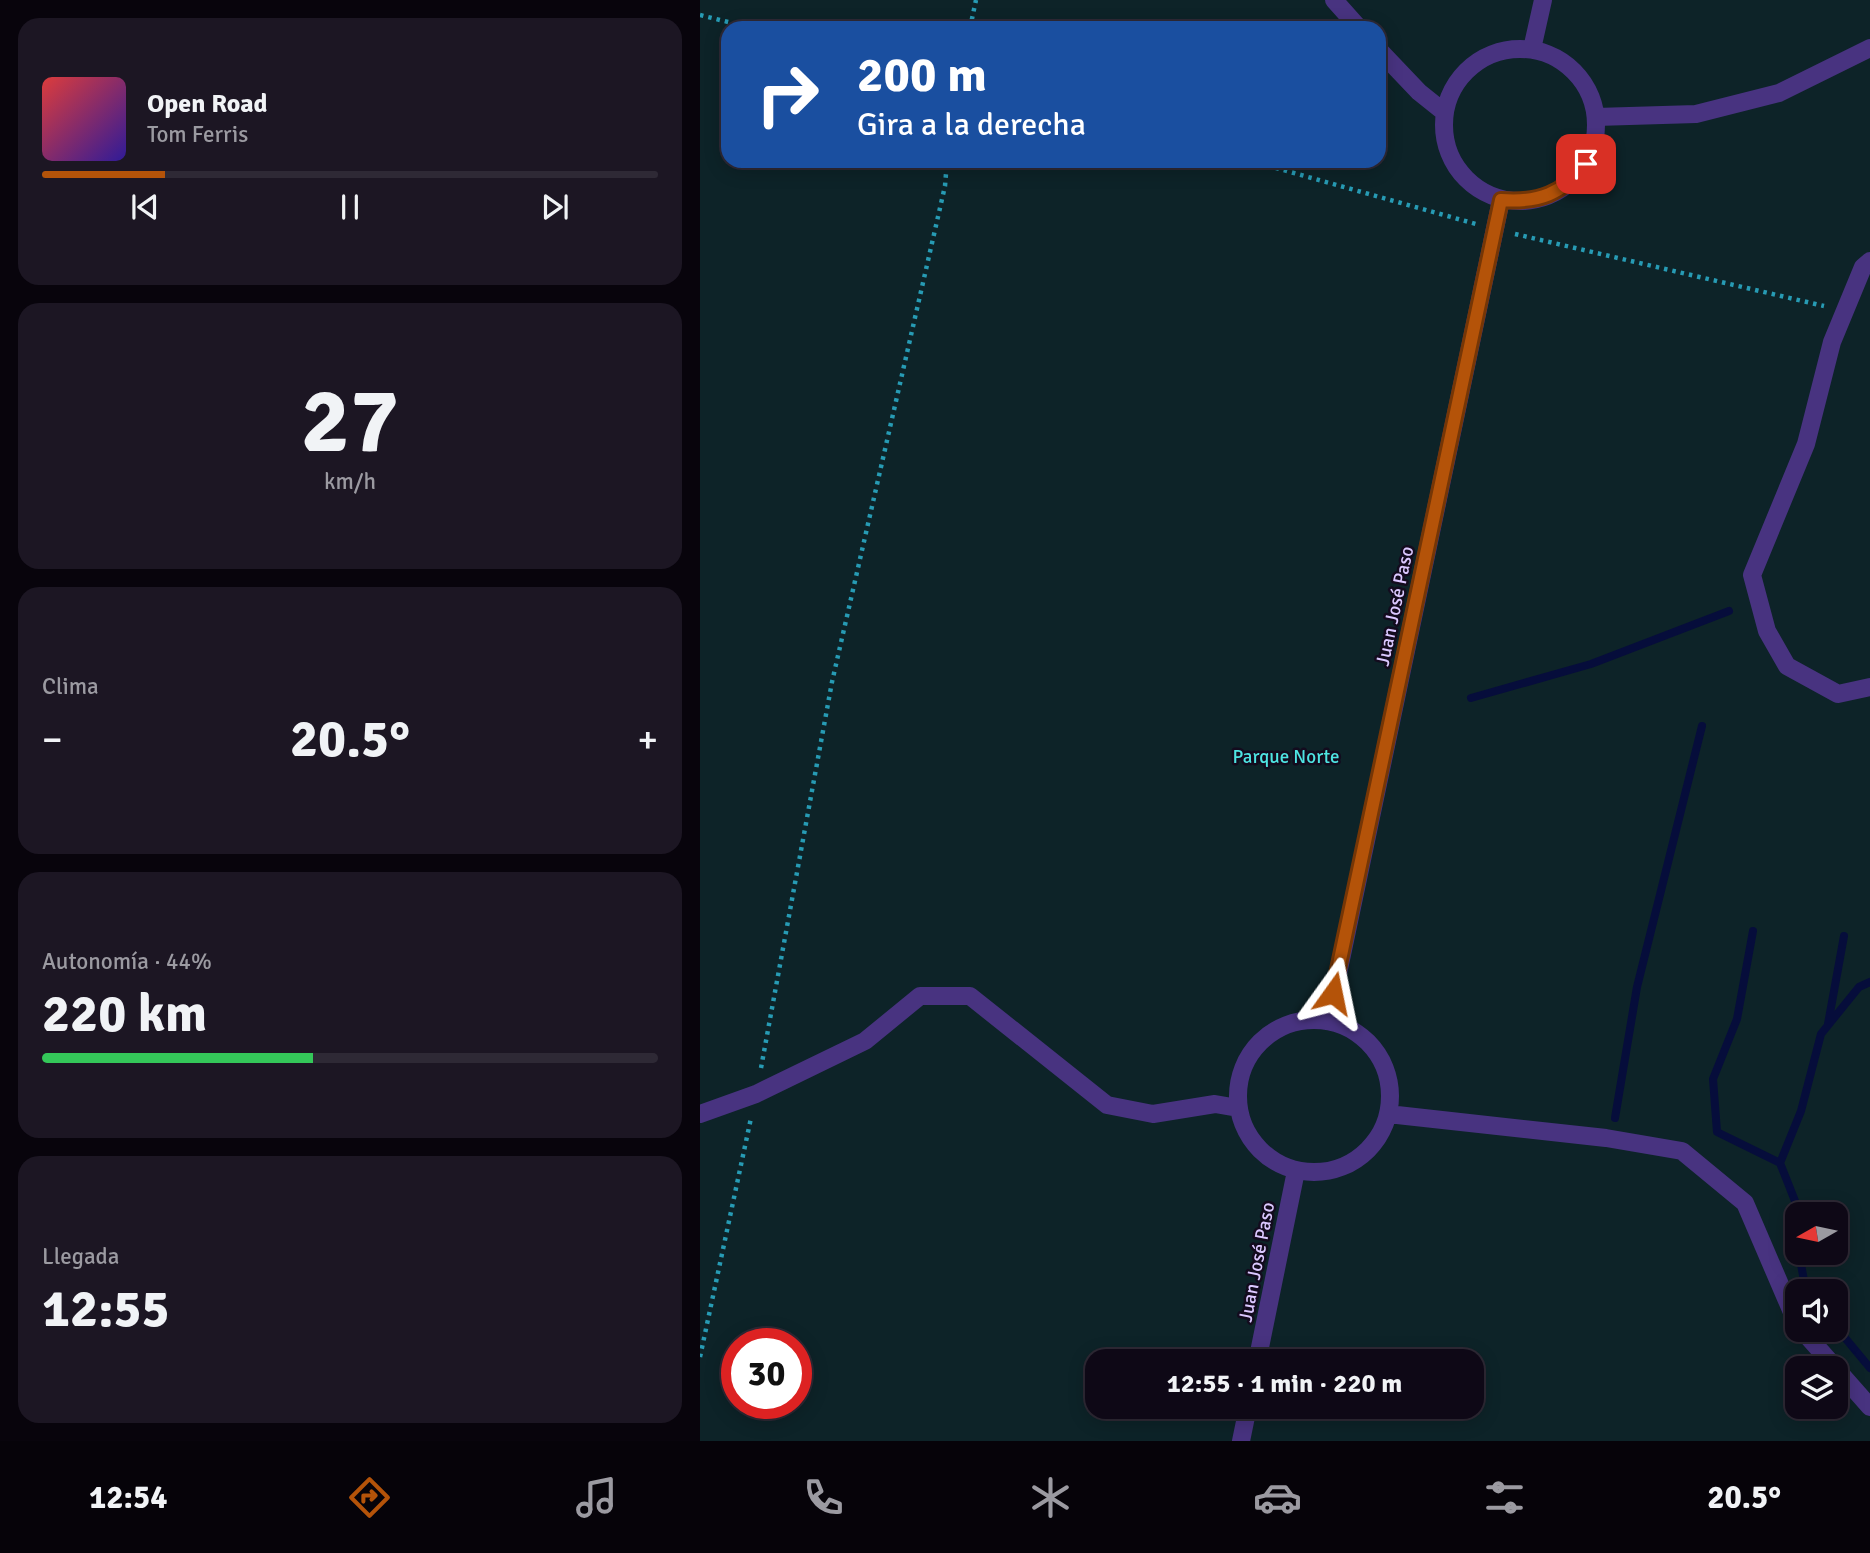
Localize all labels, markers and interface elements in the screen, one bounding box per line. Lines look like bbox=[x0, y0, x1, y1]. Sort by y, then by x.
text: 200 m bbox=[857, 45, 987, 105]
icon: right bbox=[742, 49, 833, 140]
text: Open Road bbox=[147, 88, 268, 120]
text: Gira a la derecha bbox=[857, 105, 1086, 144]
text: Tom Ferris bbox=[147, 120, 248, 149]
pin bbox=[1556, 134, 1616, 194]
icon: arrive bbox=[1567, 145, 1605, 183]
icon: previous bbox=[126, 188, 164, 226]
icon: pause bbox=[331, 188, 369, 226]
icon: next bbox=[536, 188, 574, 226]
text: 27 bbox=[301, 365, 399, 478]
text: km/h bbox=[324, 467, 376, 496]
street label: Juan José Paso bbox=[1371, 544, 1419, 668]
text: Clima bbox=[42, 672, 99, 701]
text: 20.5° bbox=[290, 707, 410, 771]
text: − bbox=[42, 716, 63, 763]
text: + bbox=[637, 716, 658, 763]
park label: Parque Norte bbox=[1232, 745, 1340, 769]
text: Autonomía · 44% bbox=[42, 947, 212, 976]
position arrow bbox=[1296, 956, 1370, 1030]
text: 220 km bbox=[42, 982, 207, 1046]
street label: Juan José Paso bbox=[1234, 1200, 1280, 1324]
north arrow bbox=[1785, 1202, 1848, 1265]
map controls bbox=[1785, 1202, 1848, 1419]
text: Llegada bbox=[42, 1242, 119, 1271]
text: 12:55 bbox=[42, 1277, 170, 1341]
button: sound bbox=[1785, 1279, 1848, 1342]
speed limit sign: 30 bbox=[721, 1328, 812, 1419]
button: layers bbox=[1785, 1356, 1848, 1419]
text: 12:55 · 1 min · 220 m bbox=[1167, 1368, 1402, 1400]
icon: directions bbox=[345, 1473, 394, 1522]
icon: music bbox=[572, 1473, 621, 1522]
icon: phone bbox=[799, 1473, 848, 1522]
icon: climate bbox=[1026, 1473, 1075, 1522]
icon: car bbox=[1253, 1473, 1302, 1522]
icon: filters bbox=[1480, 1473, 1529, 1522]
text: 12:54 bbox=[89, 1478, 168, 1517]
text: 20.5° bbox=[1707, 1478, 1781, 1517]

